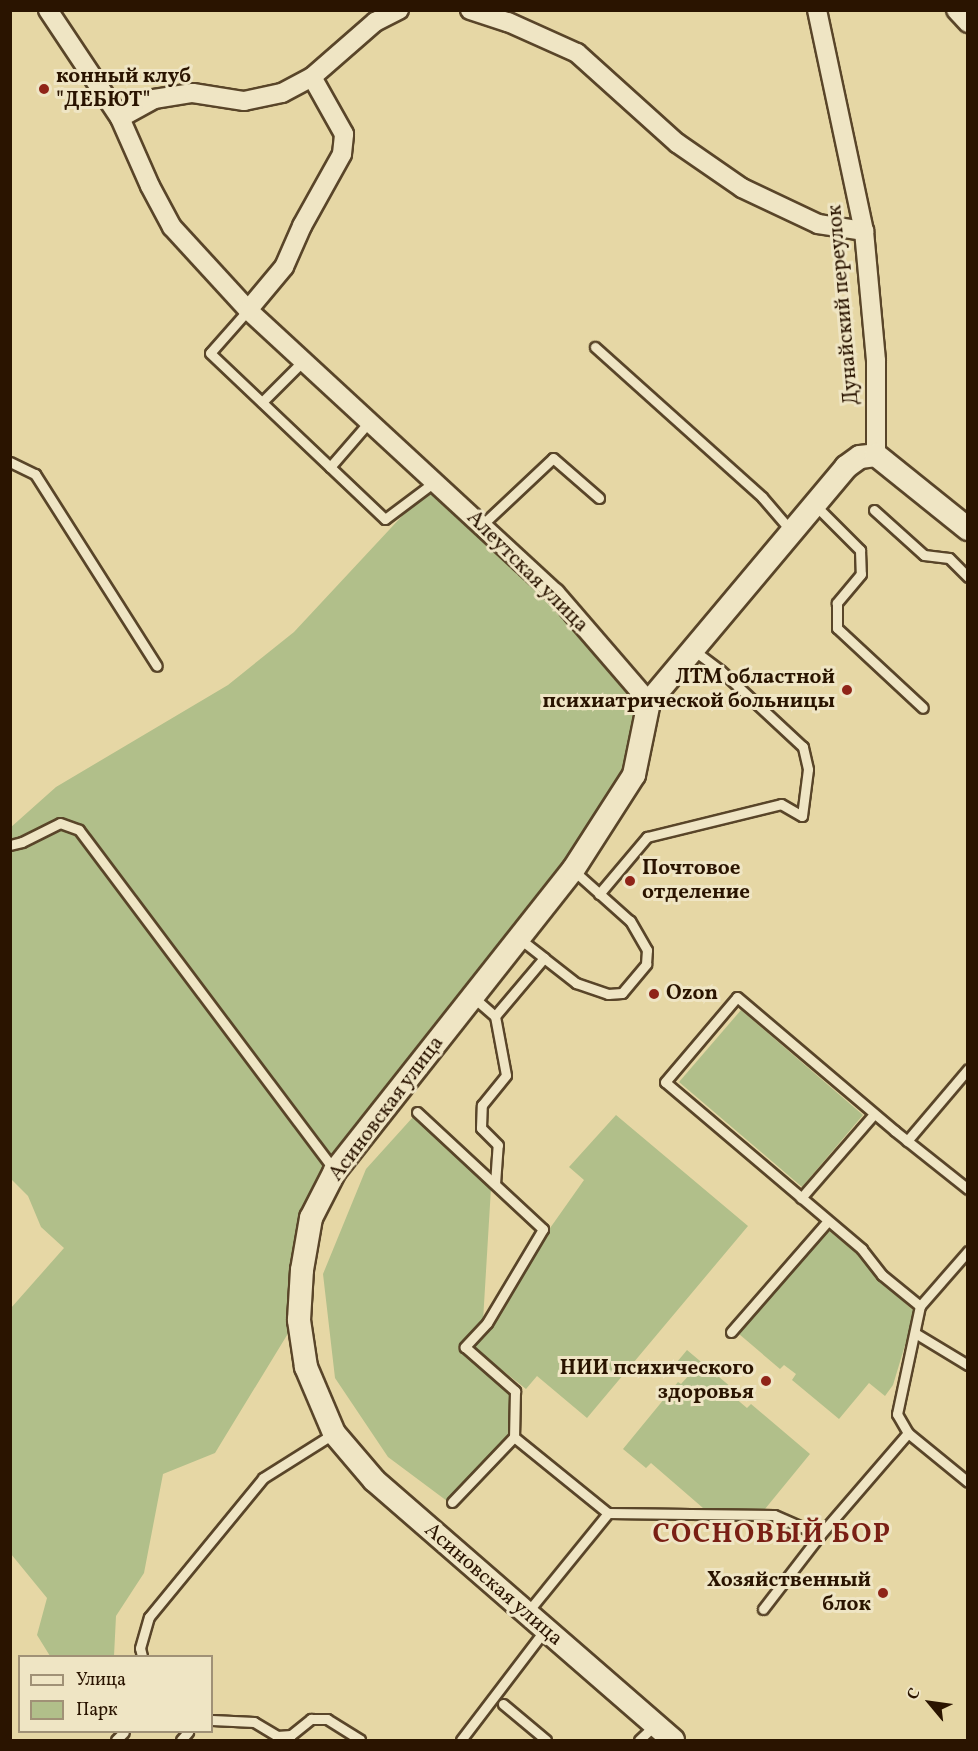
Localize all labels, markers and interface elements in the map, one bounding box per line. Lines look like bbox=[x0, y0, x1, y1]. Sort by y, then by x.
place label: конный клуб "ДЕБЮТ" bbox=[56, 64, 191, 114]
marker: конный клуб "ДЕБЮТ" bbox=[37, 82, 51, 96]
street label: Дунайский переулок bbox=[823, 204, 865, 406]
street label: Алеутская улица bbox=[461, 506, 593, 638]
place label: ЛТМ областной психиатрической больницы bbox=[542, 665, 835, 715]
marker: ЛТМ областной психиатрической больницы bbox=[840, 683, 854, 697]
place label: Почтовое отделение bbox=[642, 856, 750, 906]
marker: Почтовое отделение bbox=[623, 874, 637, 888]
place label: Ozon bbox=[666, 981, 718, 1007]
marker: Ozon bbox=[647, 987, 661, 1001]
street label: Асиновская улица bbox=[324, 1031, 450, 1187]
place label: НИИ психического здоровья bbox=[560, 1356, 754, 1406]
marker: НИИ психического здоровья bbox=[759, 1374, 773, 1388]
street label: Асиновская улица bbox=[418, 1518, 568, 1652]
district label: СОСНОВЫЙ БОР bbox=[652, 1520, 892, 1552]
place label: Хозяйственный блок bbox=[707, 1568, 871, 1618]
marker: Хозяйственный блок bbox=[876, 1586, 890, 1600]
legend bbox=[18, 1655, 213, 1733]
text: Улица bbox=[76, 1668, 126, 1693]
north arrow bbox=[900, 1673, 960, 1733]
text: С bbox=[902, 1684, 926, 1704]
text: Парк bbox=[76, 1698, 118, 1723]

